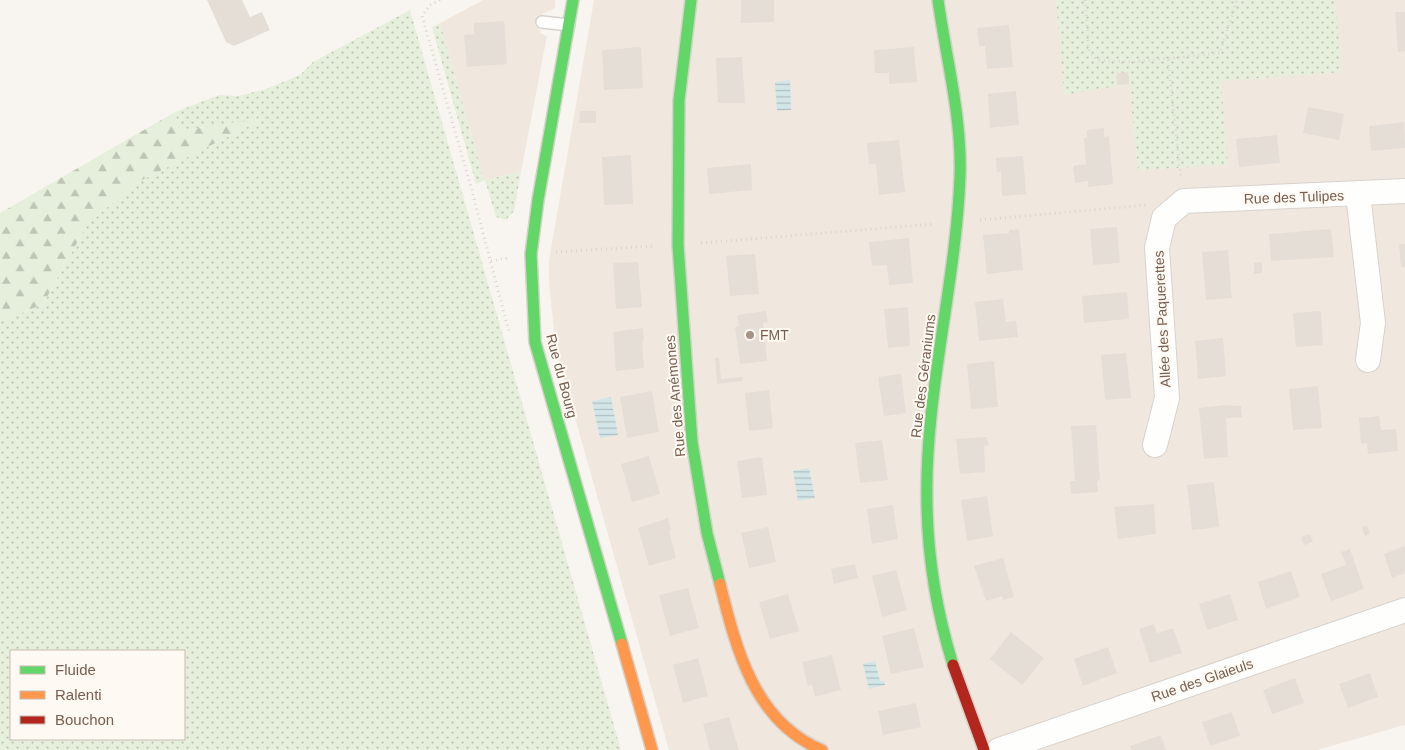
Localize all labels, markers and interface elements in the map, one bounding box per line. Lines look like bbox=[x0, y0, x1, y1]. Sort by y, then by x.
street label: Rue des Tulipes bbox=[1244, 187, 1344, 207]
street label: Allée des Paquerettes bbox=[1150, 250, 1174, 388]
street label: Rue des Géraniums bbox=[907, 313, 939, 439]
place label: FMT bbox=[760, 327, 789, 343]
marker: FMT bbox=[744, 329, 756, 341]
street label: Rue du Bourg bbox=[543, 332, 581, 420]
street label: Rue des Anémones bbox=[662, 334, 688, 458]
legend bbox=[10, 650, 185, 740]
street label: Rue des Glaieuls bbox=[1149, 655, 1255, 705]
text: Fluide bbox=[55, 661, 96, 678]
text: Ralenti bbox=[55, 686, 102, 703]
text: Bouchon bbox=[55, 711, 114, 728]

